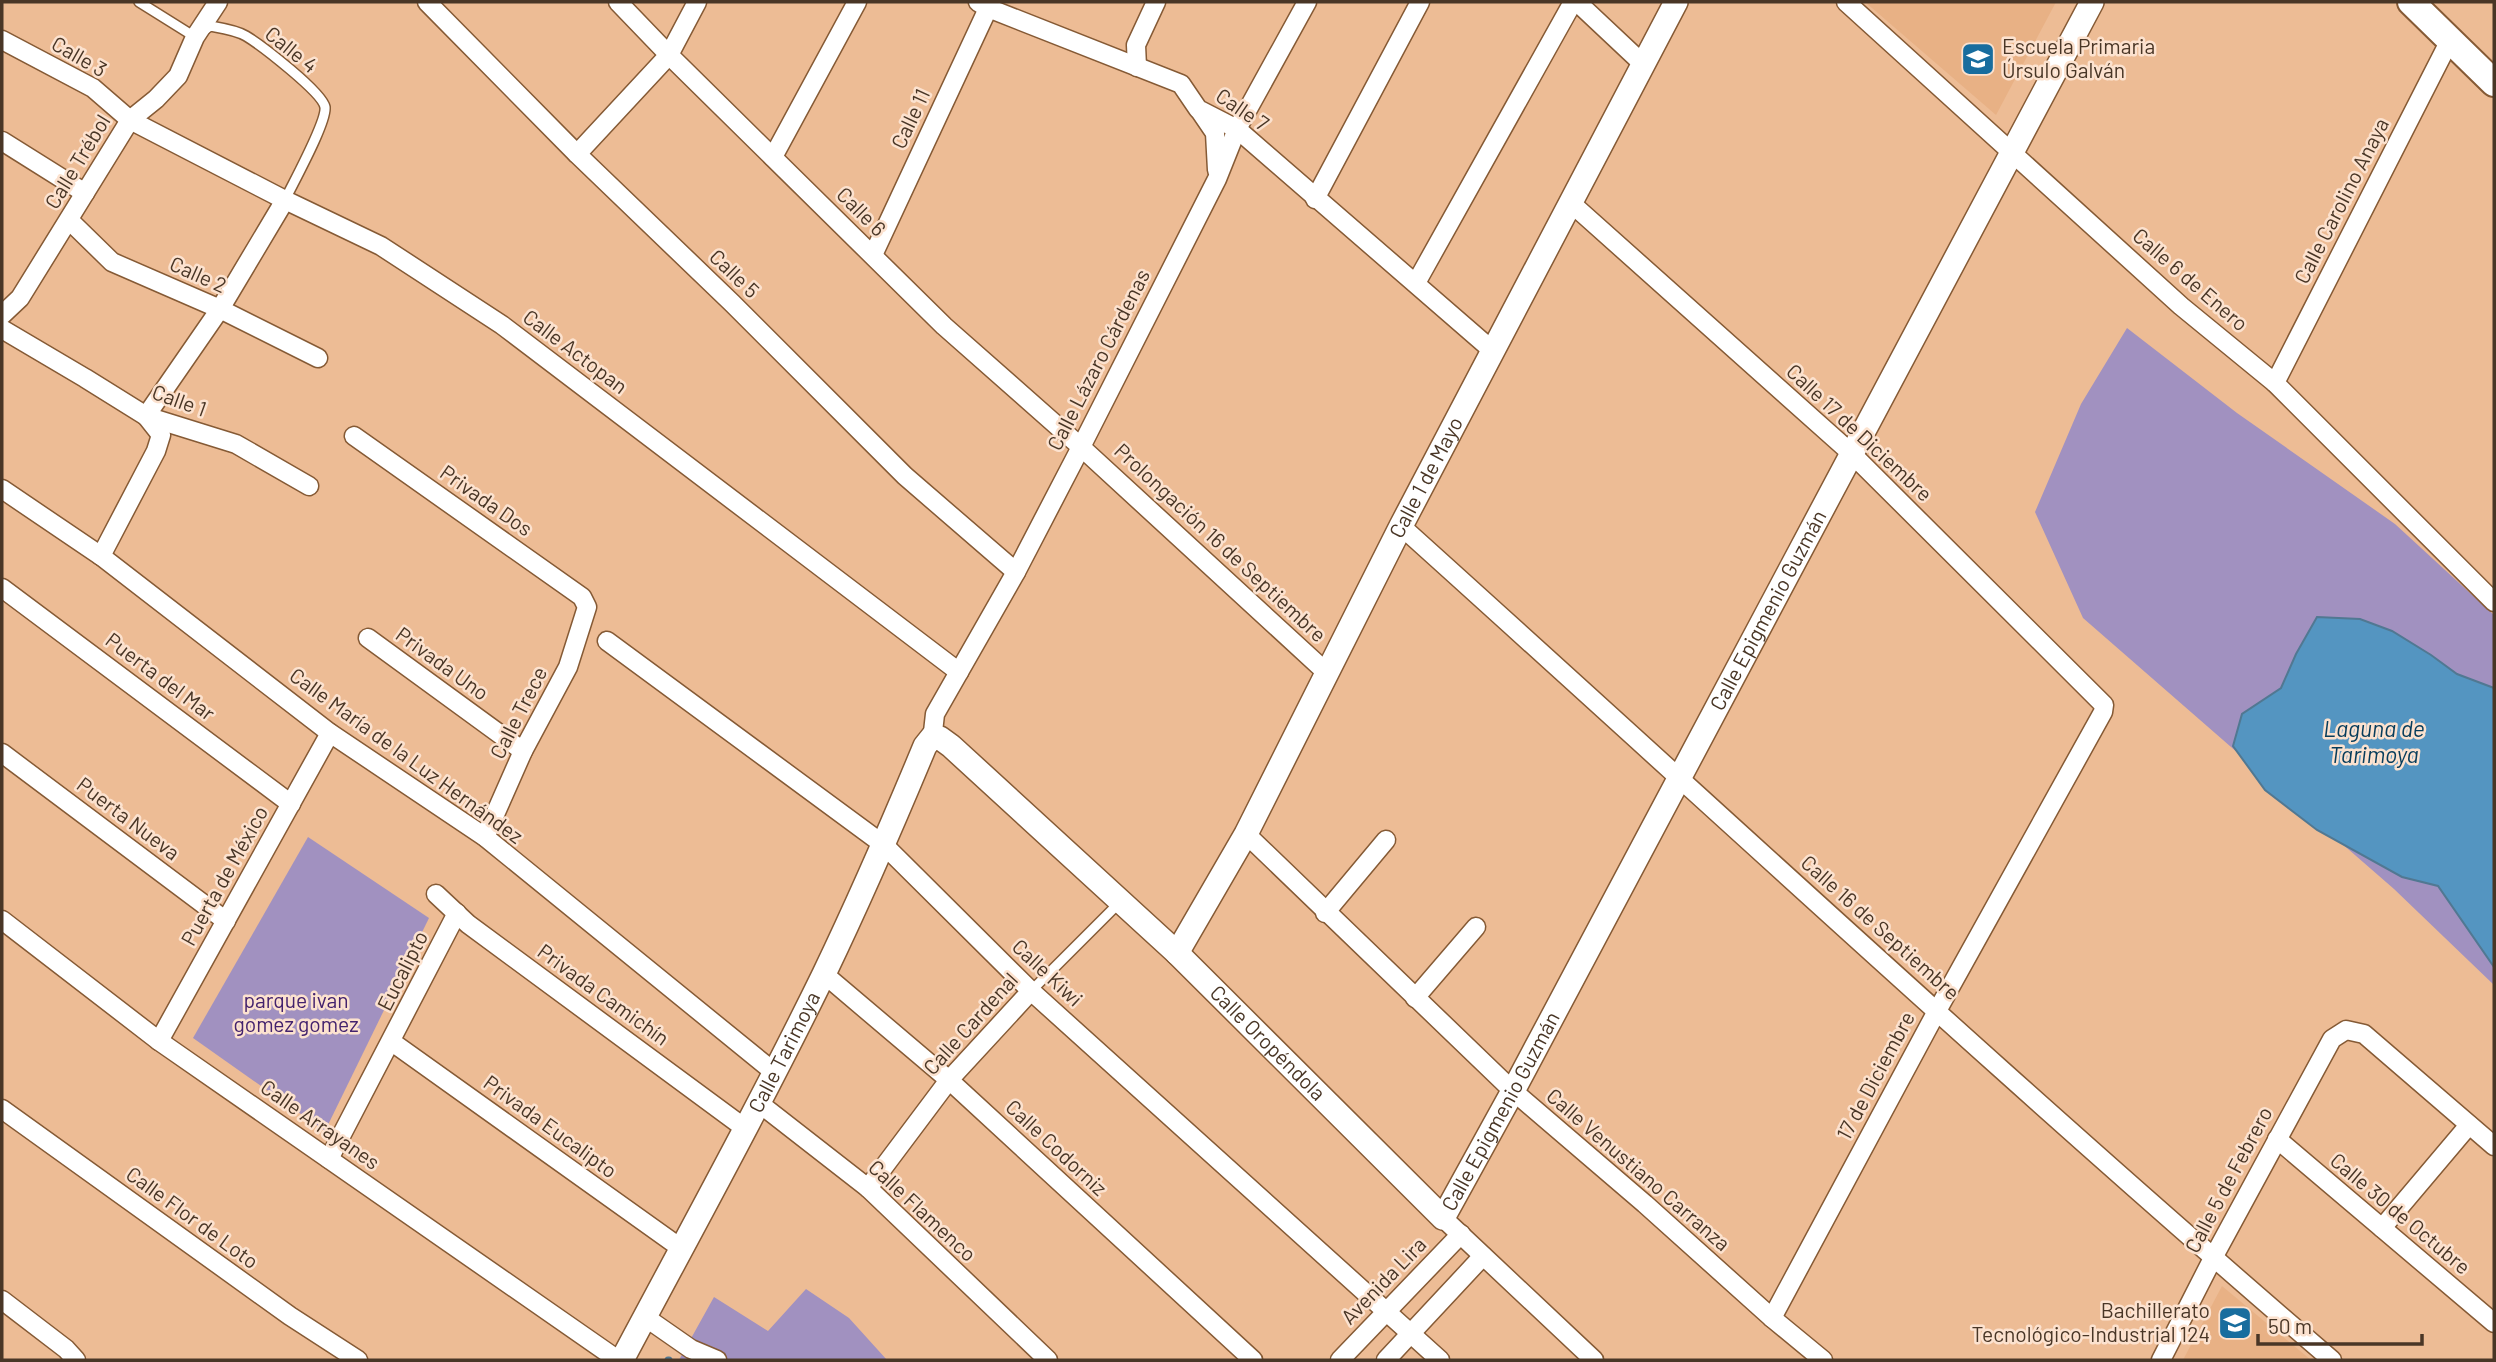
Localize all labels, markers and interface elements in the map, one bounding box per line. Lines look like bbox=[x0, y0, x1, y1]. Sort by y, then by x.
street label: Calle 4 bbox=[261, 20, 323, 77]
street label: Calle 3 bbox=[48, 30, 112, 81]
place label: Escuela Primaria Úrsulo Galván bbox=[2002, 33, 2155, 82]
school or university icon: Escuela Primaria Úrsulo Galván bbox=[1959, 40, 1997, 78]
street label: Calle 7 bbox=[1212, 82, 1274, 135]
street label: Calle 11 bbox=[885, 84, 934, 152]
street label: Calle Trébol bbox=[39, 110, 115, 213]
street label: Calle Carolino Anaya bbox=[2288, 113, 2393, 287]
street label: Calle 6 bbox=[832, 181, 892, 241]
street label: Calle 6 de Enero bbox=[2128, 222, 2254, 336]
street label: Calle 5 bbox=[705, 243, 765, 302]
street label: Calle 2 bbox=[166, 250, 231, 297]
street label: Calle Lázaro Cárdenas bbox=[1041, 265, 1154, 454]
street label: Calle Actopan bbox=[519, 303, 633, 398]
street label: Calle 17 de Diciembre bbox=[1782, 358, 1938, 506]
street label: Calle 1 bbox=[149, 378, 210, 421]
street label: Calle 1 de Mayo bbox=[1383, 412, 1467, 542]
street label: Prolongación 16 de Septiembre bbox=[1110, 437, 1332, 647]
street label: Privada Dos bbox=[436, 459, 538, 541]
street label: Calle Epigmenio Guzmán bbox=[1704, 505, 1831, 714]
street label: Privada Uno bbox=[392, 621, 494, 705]
street label: Puerta del Mar bbox=[101, 627, 221, 725]
street label: Calle María de la Luz Hernández bbox=[285, 662, 528, 848]
street label: Calle Trece bbox=[484, 662, 552, 763]
water label: Laguna de Tarimoya bbox=[2323, 714, 2425, 768]
street label: Puerta Nueva bbox=[73, 771, 185, 865]
street label: Puerta de México bbox=[175, 801, 272, 949]
street label: Calle 16 de Septiembre bbox=[1797, 849, 1965, 1005]
street label: Eucalipto bbox=[371, 926, 432, 1014]
street label: Calle Kiwi bbox=[1008, 933, 1088, 1011]
street label: Privada Camichín bbox=[533, 938, 674, 1050]
street label: Calle Cardenal bbox=[918, 967, 1022, 1079]
street label: Calle Oropéndola bbox=[1206, 979, 1332, 1105]
park label: parque ivan gomez gomez bbox=[233, 987, 359, 1036]
street label: Calle Tarimoya bbox=[742, 987, 824, 1116]
street label: Calle Epigmenio Guzmán bbox=[1435, 1007, 1564, 1215]
street label: 17 de Diciembre bbox=[1830, 1007, 1919, 1144]
street label: Privada Eucalipto bbox=[479, 1069, 622, 1182]
street label: Calle Arrayanes bbox=[257, 1074, 385, 1174]
street label: Calle Venustiano Carranza bbox=[1542, 1082, 1736, 1255]
street label: Calle Codorniz bbox=[1001, 1094, 1113, 1200]
street label: Calle 5 de Febrero bbox=[2179, 1102, 2277, 1257]
street label: Calle 30 de Octubre bbox=[2326, 1147, 2476, 1279]
street label: Calle Flamenco bbox=[864, 1154, 982, 1266]
street label: Calle Flor de Loto bbox=[122, 1160, 264, 1273]
street label: Avenida Lira bbox=[1335, 1231, 1431, 1329]
place label: Bachillerato Tecnológico-Industrial 124 bbox=[1972, 1297, 2210, 1346]
scale bar bbox=[2258, 1302, 2422, 1346]
school or university icon: Bachillerato Tecnológico-Industrial 124 bbox=[2216, 1304, 2254, 1342]
text: 50 m bbox=[2268, 1313, 2312, 1338]

